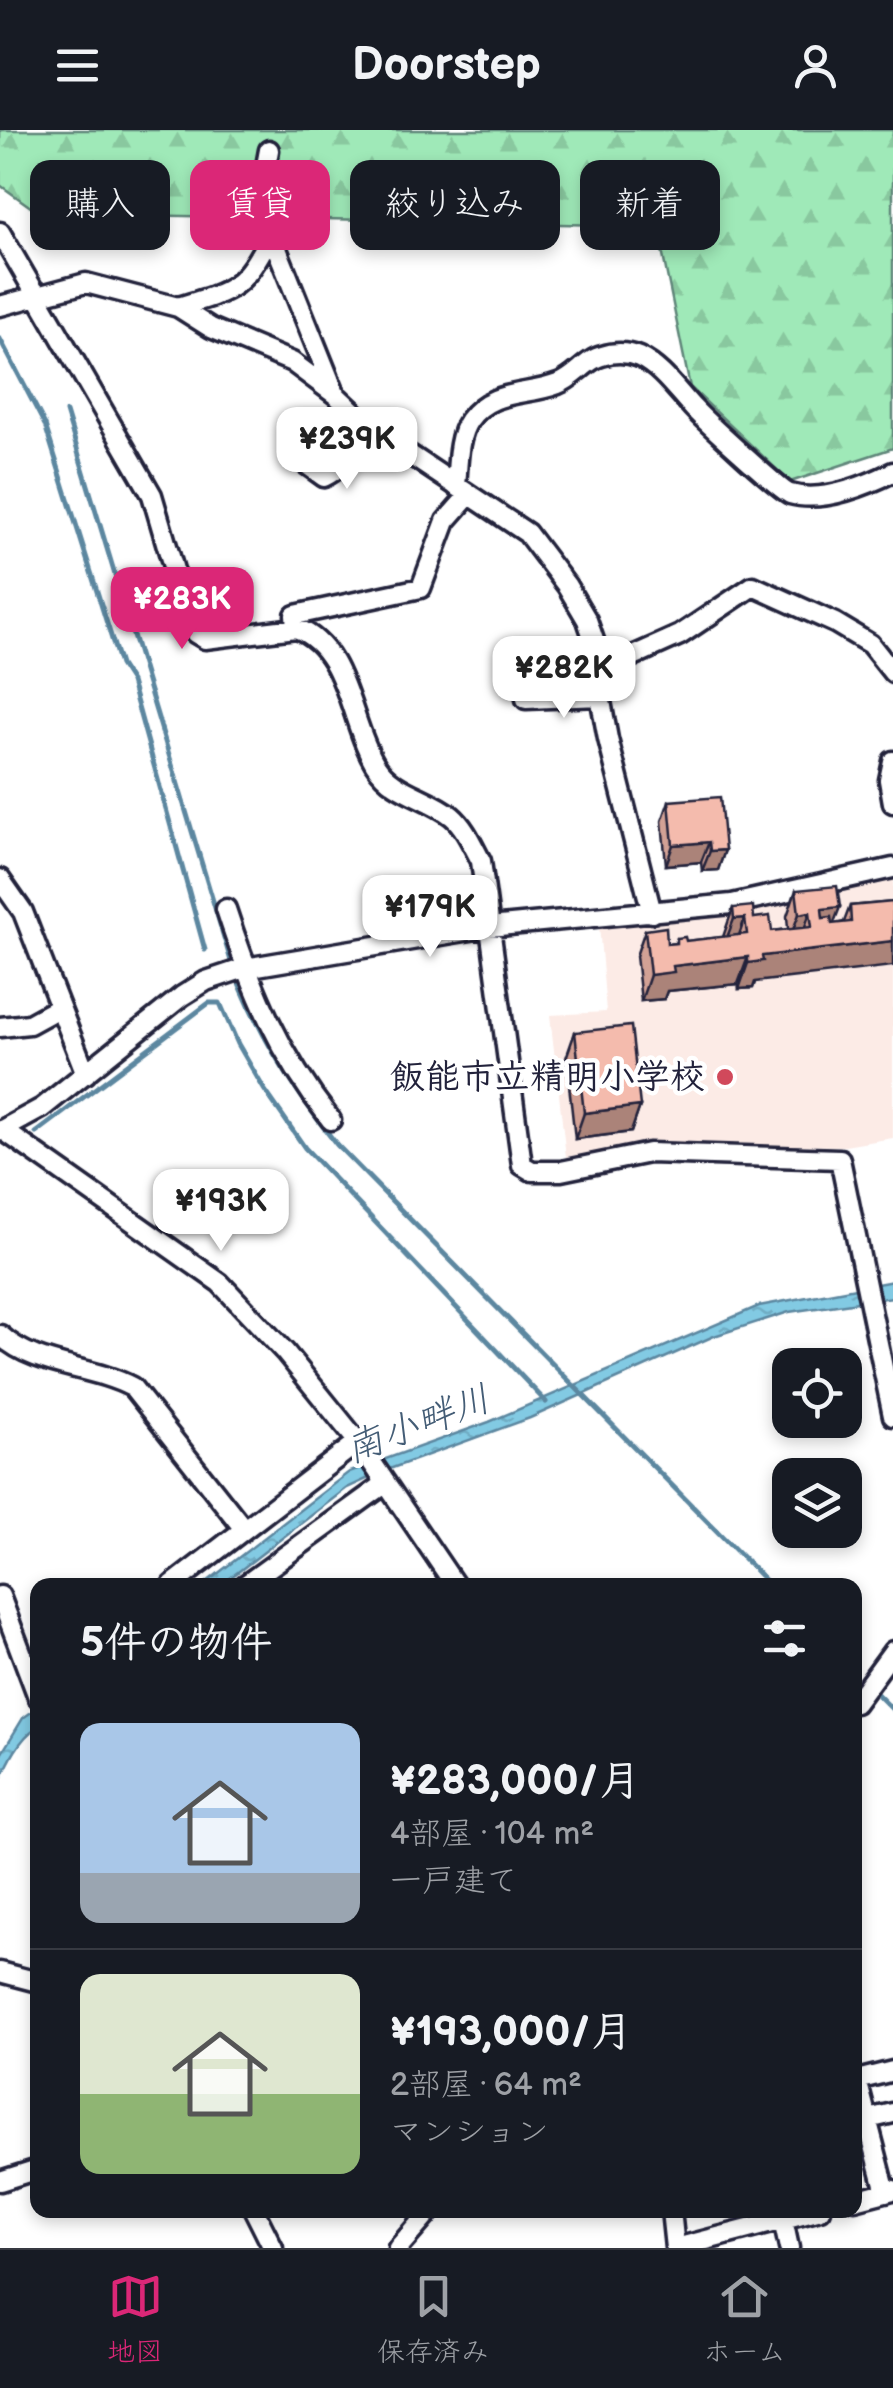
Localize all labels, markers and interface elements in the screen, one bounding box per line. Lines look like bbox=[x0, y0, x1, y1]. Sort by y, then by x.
icon: menu bbox=[50, 38, 105, 93]
text: Doorstep bbox=[352, 38, 541, 93]
icon: person bbox=[788, 38, 843, 93]
chip: 購入 bbox=[30, 160, 170, 250]
chip: 賃貸 bbox=[190, 160, 330, 250]
chip: 絞り込み bbox=[350, 160, 560, 250]
chip: 新着 bbox=[580, 160, 720, 250]
pin: ¥239K bbox=[277, 407, 417, 492]
text: ¥239K bbox=[298, 420, 396, 459]
pin: ¥283K bbox=[112, 567, 252, 652]
text: ¥283K bbox=[133, 580, 231, 619]
pin: ¥282K bbox=[494, 636, 634, 721]
text: ¥282K bbox=[514, 649, 614, 688]
pin: ¥179K bbox=[360, 875, 500, 960]
text: ¥179K bbox=[384, 888, 476, 927]
place label: 飯能市立精明小学校 bbox=[390, 1056, 705, 1099]
marker: 飯能市立精明小学校 bbox=[714, 1066, 736, 1088]
pin: ¥193K bbox=[151, 1169, 291, 1254]
text: ¥193K bbox=[175, 1182, 267, 1221]
map controls bbox=[772, 1348, 862, 1548]
button: locate bbox=[772, 1348, 862, 1438]
water label: 南小畔川 bbox=[339, 1377, 497, 1473]
button: layers bbox=[772, 1458, 862, 1548]
icon: filters bbox=[757, 1611, 812, 1666]
text: 5件の物件 bbox=[80, 1618, 272, 1669]
text: ¥283,000/月 bbox=[390, 1756, 641, 1807]
icon: home bbox=[160, 1763, 280, 1883]
text: 4部屋 · 104 m² bbox=[390, 1815, 594, 1854]
text: 一戸建て bbox=[390, 1862, 518, 1901]
text: ¥193,000/月 bbox=[390, 2007, 633, 2058]
icon: home bbox=[160, 2014, 280, 2134]
text: 2部屋 · 64 m² bbox=[390, 2066, 582, 2105]
text: マンション bbox=[390, 2113, 549, 2152]
tab: 地図 bbox=[107, 2269, 163, 2369]
tab: 保存済み bbox=[377, 2269, 489, 2369]
tab: ホーム bbox=[703, 2269, 786, 2369]

